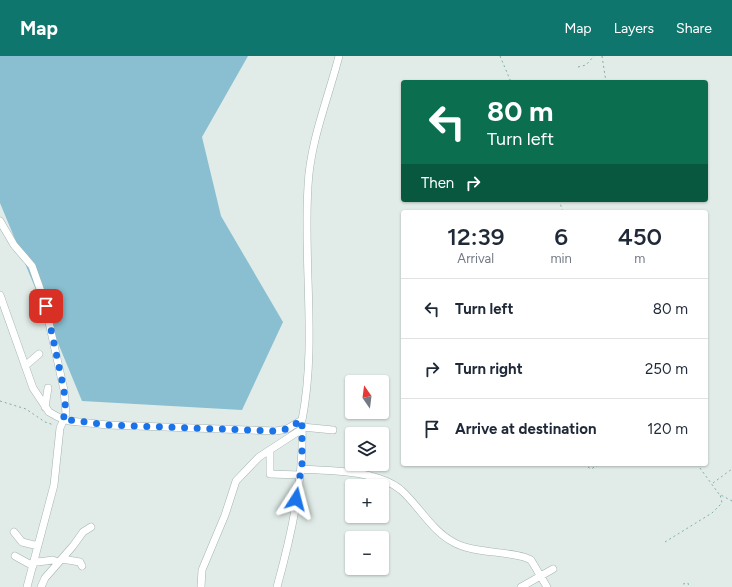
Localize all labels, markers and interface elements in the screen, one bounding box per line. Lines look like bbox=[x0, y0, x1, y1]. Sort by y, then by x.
text: Map bbox=[20, 17, 58, 40]
text: Map bbox=[564, 20, 592, 37]
text: Layers bbox=[614, 20, 654, 37]
text: Share bbox=[676, 20, 712, 37]
text: 80 m bbox=[487, 94, 553, 128]
icon: left bbox=[421, 96, 473, 148]
text: Turn left bbox=[487, 128, 554, 150]
icon: right bbox=[462, 172, 484, 194]
text: Then bbox=[421, 174, 454, 192]
text: 12:39 bbox=[447, 222, 504, 251]
text: 6 bbox=[554, 222, 568, 251]
text: 450 bbox=[618, 222, 662, 251]
text: Arrival bbox=[457, 251, 494, 266]
text: min bbox=[550, 251, 572, 266]
text: m bbox=[634, 251, 645, 266]
pin bbox=[29, 289, 63, 323]
icon: arrive bbox=[35, 295, 57, 317]
icon: left bbox=[421, 298, 443, 320]
text: Turn left bbox=[455, 300, 513, 318]
text: 80 m bbox=[653, 300, 688, 318]
icon: right bbox=[421, 358, 443, 380]
text: Turn right bbox=[455, 360, 523, 378]
text: 250 m bbox=[645, 360, 688, 378]
north arrow bbox=[345, 375, 389, 419]
map controls bbox=[345, 375, 389, 575]
icon: arrive bbox=[421, 418, 443, 440]
text: Arrive at destination bbox=[455, 420, 596, 438]
text: 120 m bbox=[647, 420, 688, 438]
button: layers bbox=[345, 427, 389, 471]
position arrow bbox=[275, 478, 317, 520]
button: + bbox=[345, 479, 389, 523]
button: − bbox=[345, 531, 389, 575]

